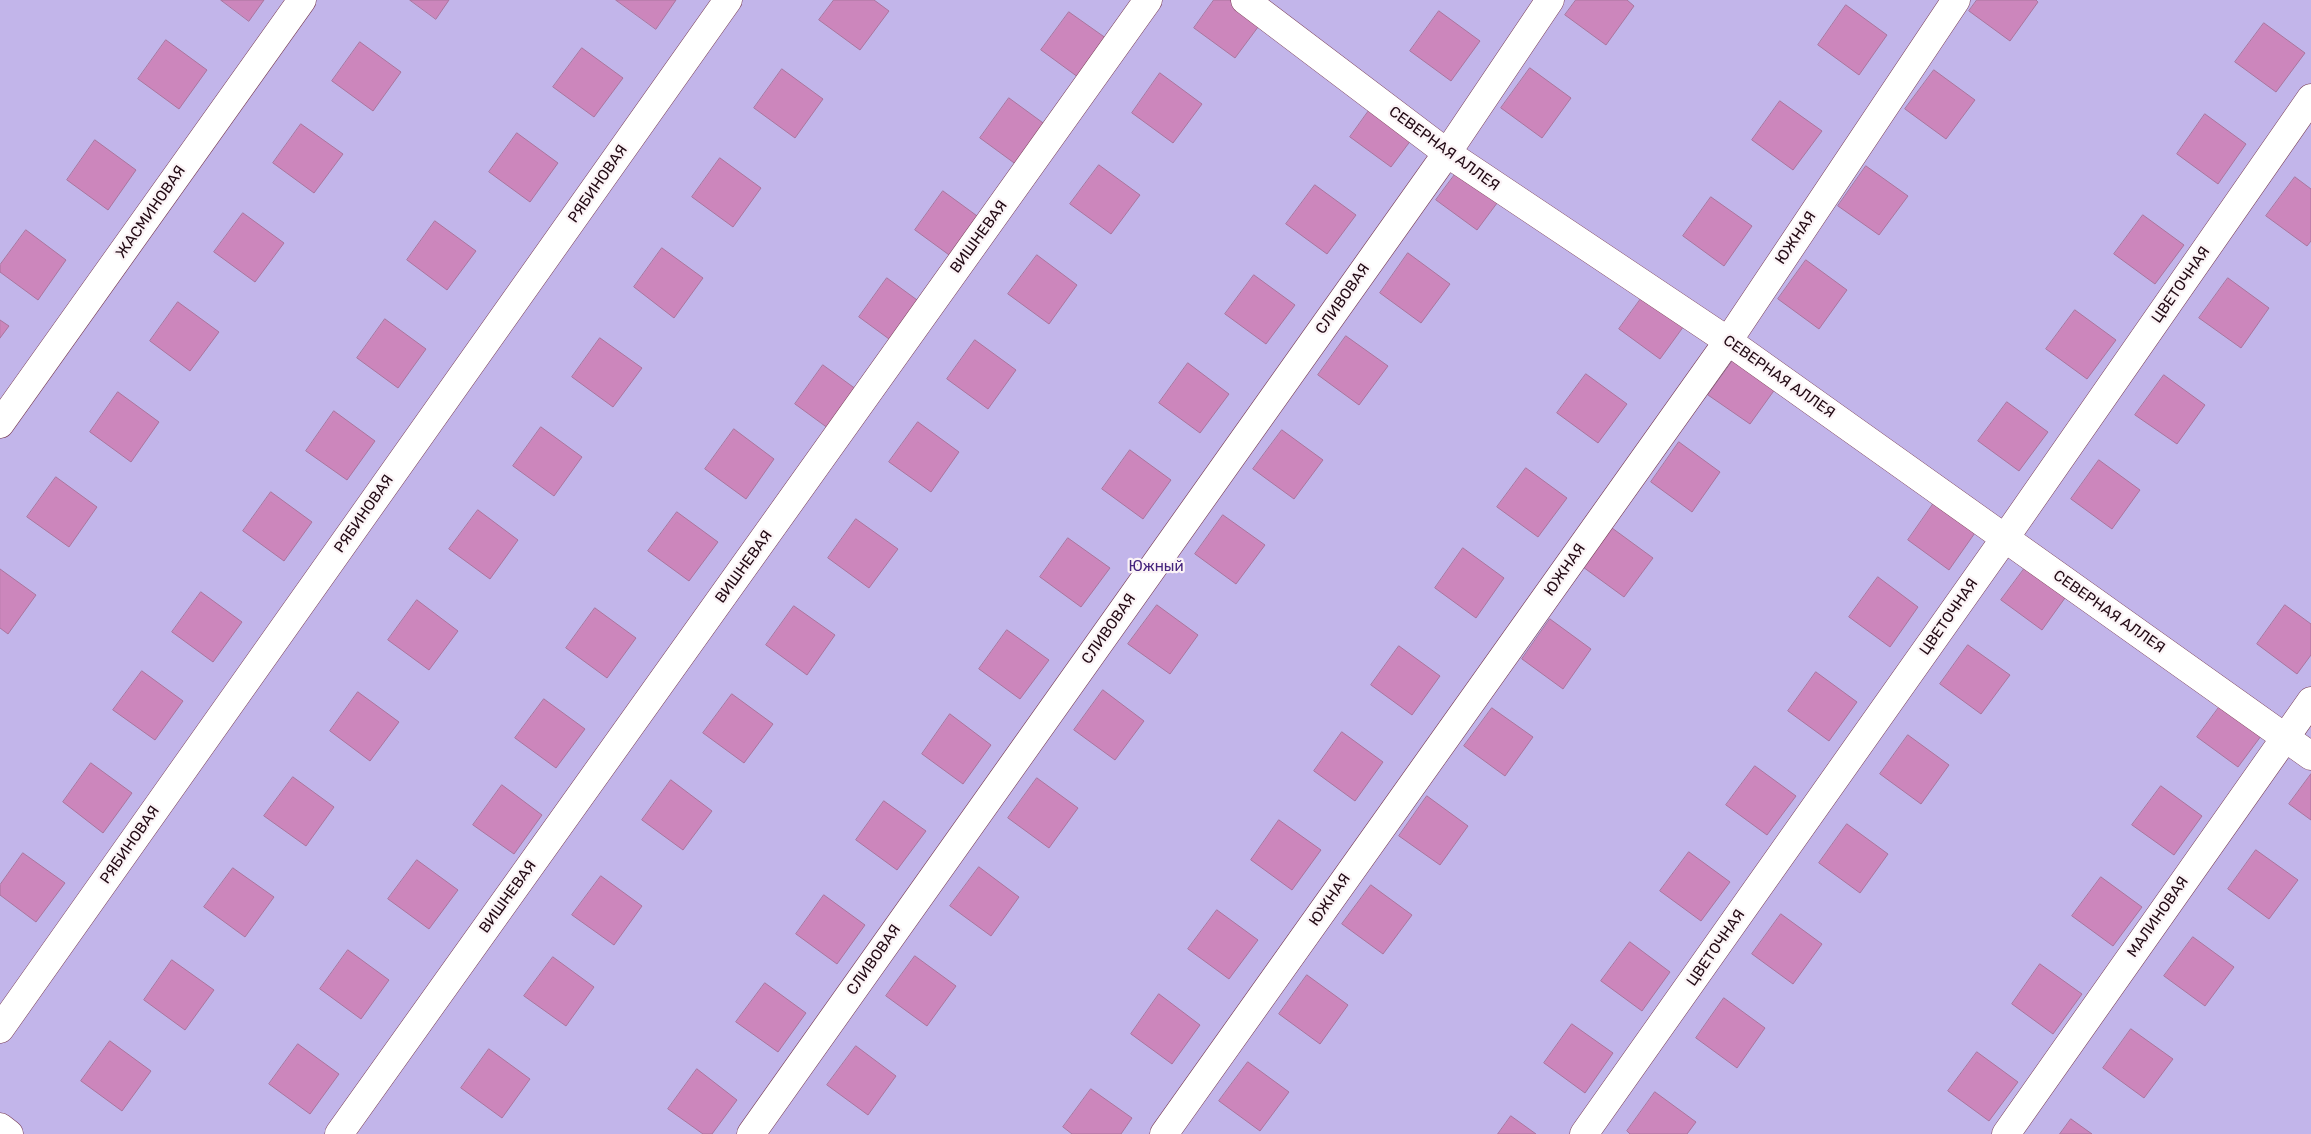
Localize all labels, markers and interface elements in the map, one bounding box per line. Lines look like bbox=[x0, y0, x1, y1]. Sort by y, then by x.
street label: СЕВЕРНАЯ АЛЛЕЯ bbox=[1385, 103, 1503, 195]
street label: РЯБИНОВАЯ bbox=[565, 142, 631, 226]
street label: ЖАСМИНОВАЯ bbox=[112, 162, 190, 262]
street label: ВИШНЕВАЯ bbox=[947, 197, 1011, 277]
street label: ЮЖНАЯ bbox=[1772, 208, 1820, 268]
street label: ЦВЕТОЧНАЯ bbox=[2148, 243, 2214, 327]
street label: СЛИВОВАЯ bbox=[1312, 260, 1374, 338]
street label: СЕВЕРНАЯ АЛЛЕЯ bbox=[1720, 332, 1838, 422]
street label: РЯБИНОВАЯ bbox=[331, 472, 397, 556]
street label: ВИШНЕВАЯ bbox=[712, 527, 776, 607]
street label: ЮЖНАЯ bbox=[1540, 540, 1590, 600]
park label: Южный bbox=[1128, 558, 1184, 576]
street label: СЕВЕРНАЯ АЛЛЕЯ bbox=[2050, 567, 2168, 657]
street label: ЦВЕТОЧНАЯ bbox=[1916, 575, 1982, 659]
street label: СЛИВОВАЯ bbox=[1078, 590, 1140, 668]
street label: РЯБИНОВАЯ bbox=[97, 803, 163, 887]
street label: ВИШНЕВАЯ bbox=[476, 857, 540, 937]
street label: ЮЖНАЯ bbox=[1305, 870, 1355, 930]
street label: МАЛИНОВАЯ bbox=[2124, 873, 2192, 961]
street label: ЦВЕТОЧНАЯ bbox=[1683, 906, 1749, 990]
street label: СЛИВОВАЯ bbox=[843, 921, 905, 999]

